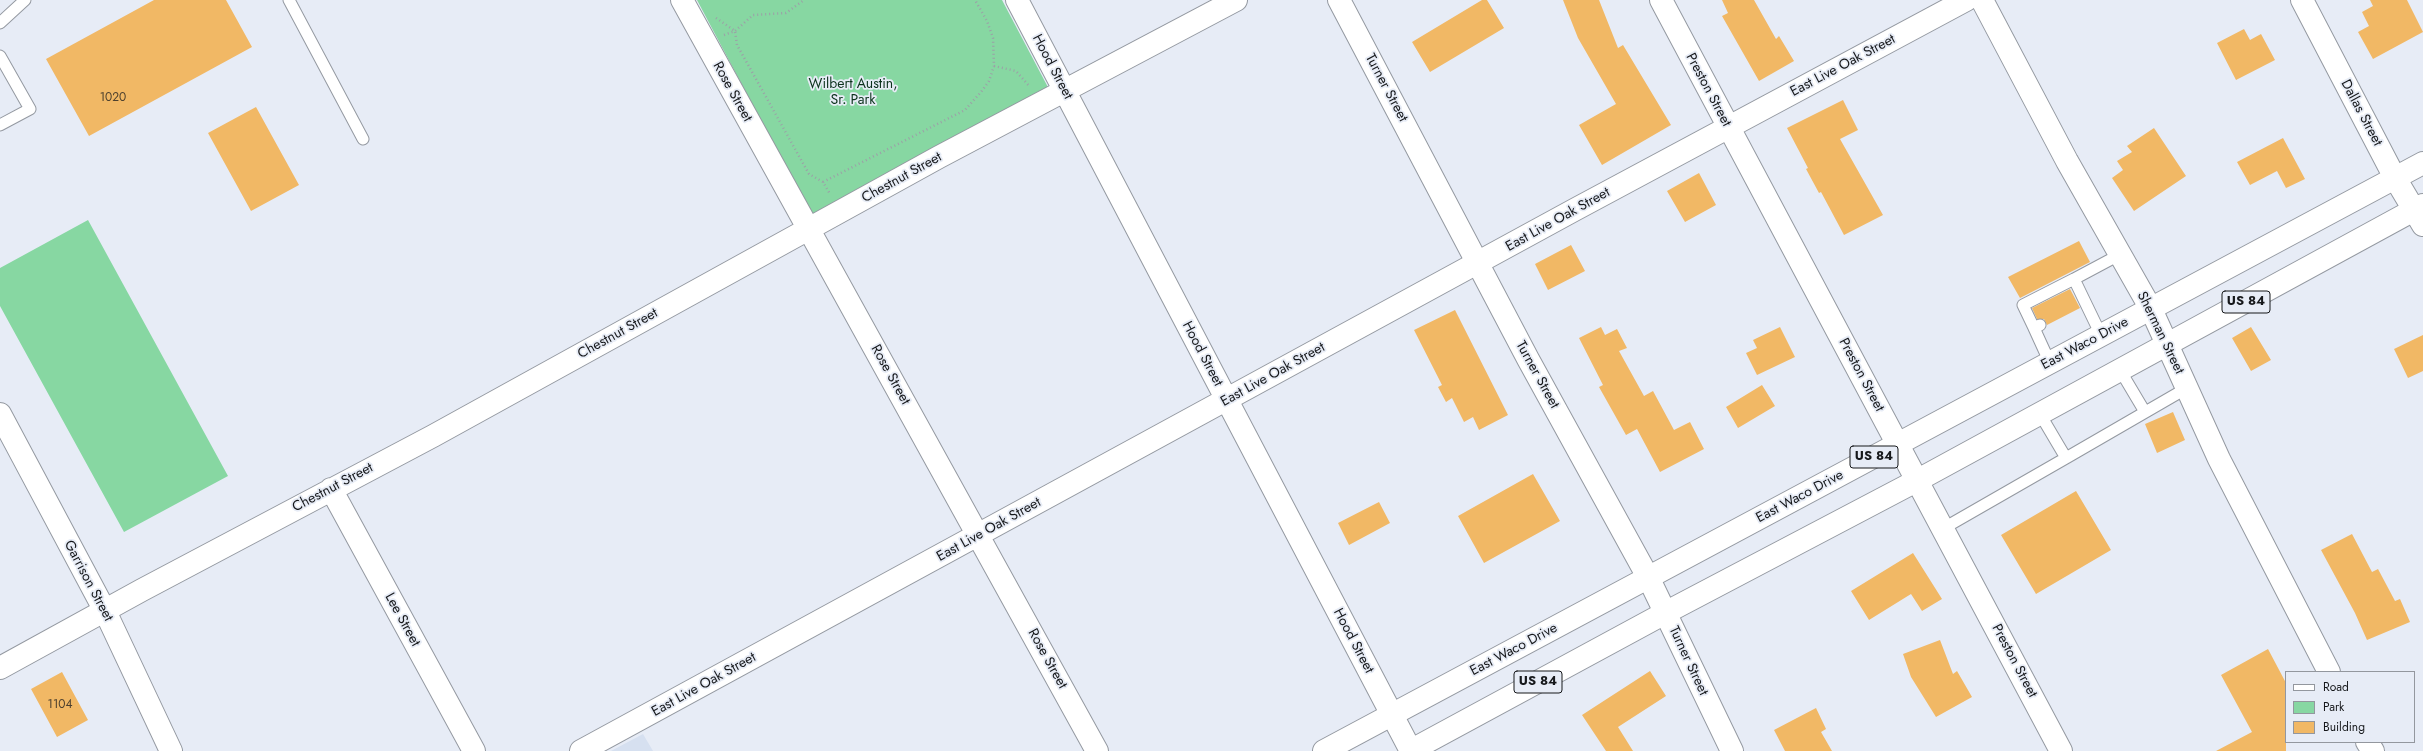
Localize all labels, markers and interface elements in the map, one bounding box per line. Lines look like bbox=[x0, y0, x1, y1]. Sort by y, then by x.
street label: East Live Oak Street bbox=[1788, 31, 1898, 101]
street label: Hood Street bbox=[1028, 32, 1076, 102]
street label: Preston Street bbox=[1682, 50, 1734, 130]
street label: Turner Street bbox=[1361, 51, 1411, 125]
street label: Rose Street bbox=[709, 59, 755, 125]
park label: Wilbert Austin, Sr. Park bbox=[809, 77, 897, 110]
street label: Dallas Street bbox=[2337, 77, 2385, 149]
house number: 1020 bbox=[100, 91, 126, 105]
street label: Chestnut Street bbox=[859, 149, 945, 207]
street label: East Live Oak Street bbox=[1503, 184, 1613, 256]
street label: Sherman Street bbox=[2133, 289, 2187, 377]
road number: US 84 bbox=[2222, 291, 2270, 313]
street label: Chestnut Street bbox=[575, 305, 661, 363]
street label: East Waco Drive bbox=[2038, 314, 2132, 374]
street label: Hood Street bbox=[1178, 319, 1226, 389]
street label: Preston Street bbox=[1835, 335, 1887, 415]
street label: Turner Street bbox=[1512, 338, 1562, 412]
street label: East Live Oak Street bbox=[1218, 339, 1328, 411]
street label: Rose Street bbox=[867, 342, 913, 408]
road number: US 84 bbox=[1850, 446, 1898, 468]
street label: Chestnut Street bbox=[290, 460, 376, 516]
street label: East Waco Drive bbox=[1753, 467, 1847, 527]
street label: East Live Oak Street bbox=[934, 494, 1044, 566]
street label: Garrison Street bbox=[60, 538, 116, 624]
street label: Lee Street bbox=[381, 590, 423, 650]
street label: Hood Street bbox=[1329, 606, 1377, 676]
street label: East Waco Drive bbox=[1467, 620, 1561, 680]
street label: Preston Street bbox=[1988, 621, 2040, 701]
street label: Turner Street bbox=[1665, 624, 1711, 698]
street label: Rose Street bbox=[1024, 626, 1070, 692]
street label: East Live Oak Street bbox=[649, 649, 759, 721]
road number: US 84 bbox=[1514, 671, 1562, 693]
legend bbox=[2285, 671, 2415, 743]
text: Road bbox=[2323, 678, 2349, 696]
house number: 1104 bbox=[48, 698, 72, 712]
text: Park bbox=[2323, 698, 2344, 716]
text: Building bbox=[2323, 718, 2365, 736]

